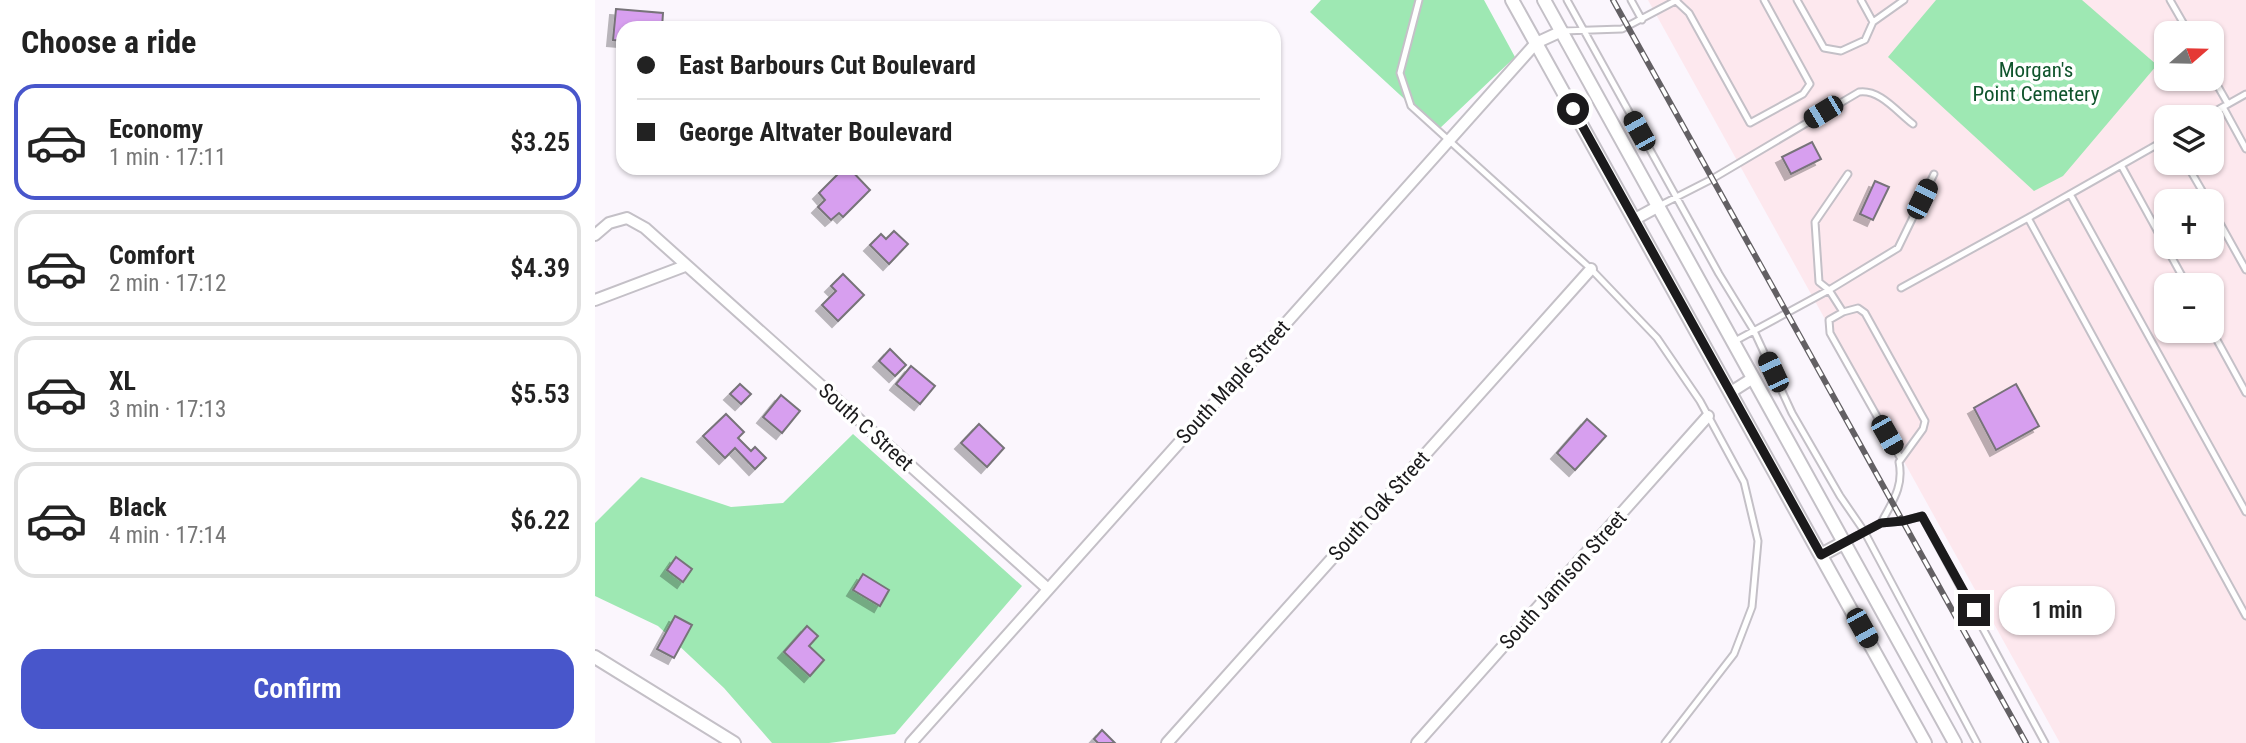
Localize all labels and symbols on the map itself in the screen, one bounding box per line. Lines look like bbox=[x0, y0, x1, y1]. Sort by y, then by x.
north arrow bbox=[2154, 21, 2224, 91]
park label: Morgan's Point Cemetery bbox=[1973, 58, 2100, 106]
car bbox=[1800, 92, 1847, 132]
route start bbox=[1557, 93, 1589, 125]
car bbox=[1620, 108, 1659, 154]
car bbox=[1904, 176, 1941, 222]
street label: South Maple Street bbox=[1171, 315, 1295, 449]
car bbox=[1755, 349, 1792, 395]
street label: South C Street bbox=[814, 378, 918, 476]
car bbox=[1868, 412, 1907, 458]
street label: South Oak Street bbox=[1324, 446, 1434, 566]
street label: South Jamison Street bbox=[1495, 506, 1631, 654]
callout: 1 min bbox=[1999, 586, 2114, 634]
route end bbox=[1958, 594, 1990, 626]
car bbox=[1843, 605, 1882, 651]

